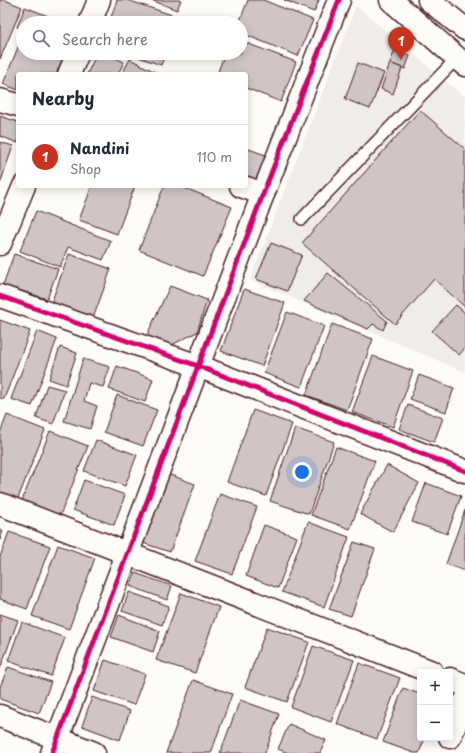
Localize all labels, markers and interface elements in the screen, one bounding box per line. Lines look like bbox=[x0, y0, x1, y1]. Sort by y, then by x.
search box bbox=[16, 16, 248, 60]
icon: search bbox=[30, 27, 52, 49]
text: Search here bbox=[62, 27, 148, 50]
pin: 1 bbox=[388, 27, 414, 60]
text: Nearby bbox=[32, 85, 94, 111]
text: Nandini bbox=[70, 136, 129, 159]
text: 1 bbox=[42, 147, 48, 166]
text: 110 m bbox=[197, 147, 232, 166]
text: Shop bbox=[70, 159, 101, 178]
your location bbox=[292, 462, 312, 482]
map controls bbox=[417, 669, 453, 741]
button: + bbox=[417, 669, 453, 705]
button: − bbox=[417, 705, 453, 741]

